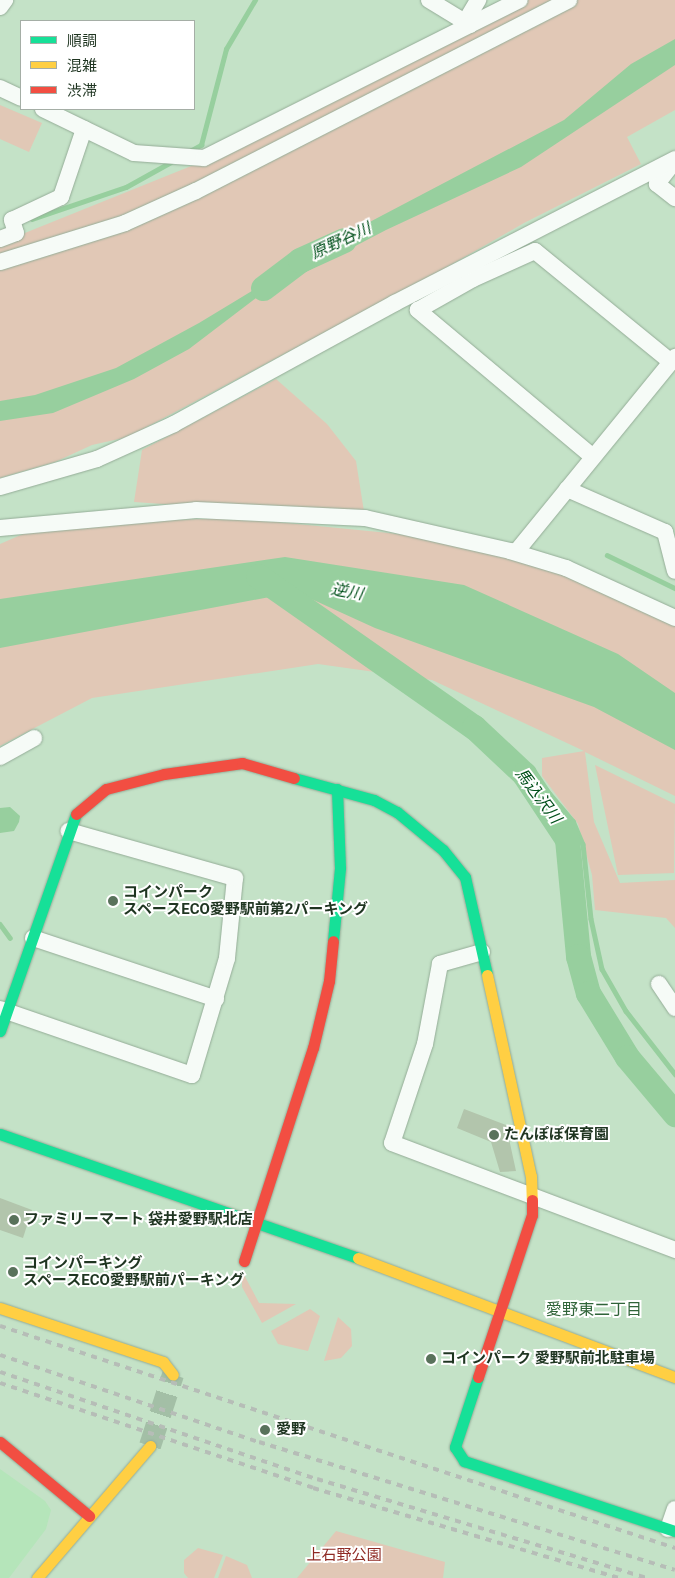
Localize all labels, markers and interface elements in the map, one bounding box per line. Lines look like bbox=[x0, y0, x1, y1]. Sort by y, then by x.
legend bbox=[20, 20, 195, 110]
text: 順調 bbox=[67, 32, 97, 50]
text: 混雑 bbox=[67, 57, 97, 75]
text: 渋滞 bbox=[67, 82, 97, 100]
water label: 原野谷川 bbox=[308, 219, 374, 263]
water label: 逆川 bbox=[330, 580, 364, 604]
water label: 馬込沢川 bbox=[511, 765, 565, 827]
place label: コインパーク スペースECO愛野駅前第2パーキング bbox=[123, 883, 370, 918]
marker: コインパーク スペースECO愛野駅前第2パーキング bbox=[107, 895, 119, 907]
place label: たんぽぽ保育園 bbox=[504, 1126, 609, 1144]
marker: たんぽぽ保育園 bbox=[488, 1129, 500, 1141]
place label: ファミリーマート 袋井愛野駅北店 bbox=[24, 1211, 253, 1229]
marker: ファミリーマート 袋井愛野駅北店 bbox=[8, 1214, 20, 1226]
place label: コインパーキング スペースECO愛野駅前パーキング bbox=[23, 1254, 247, 1289]
marker: コインパーキング スペースECO愛野駅前パーキング bbox=[7, 1266, 19, 1278]
district label: 愛野東二丁目 bbox=[546, 1300, 642, 1320]
place label: コインパーク 愛野駅前北駐車場 bbox=[441, 1350, 655, 1368]
marker: コインパーク 愛野駅前北駐車場 bbox=[425, 1353, 437, 1365]
place label: 愛野 bbox=[276, 1421, 306, 1439]
marker: 愛野 bbox=[258, 1423, 272, 1437]
park label: 上石野公園 bbox=[307, 1547, 381, 1565]

